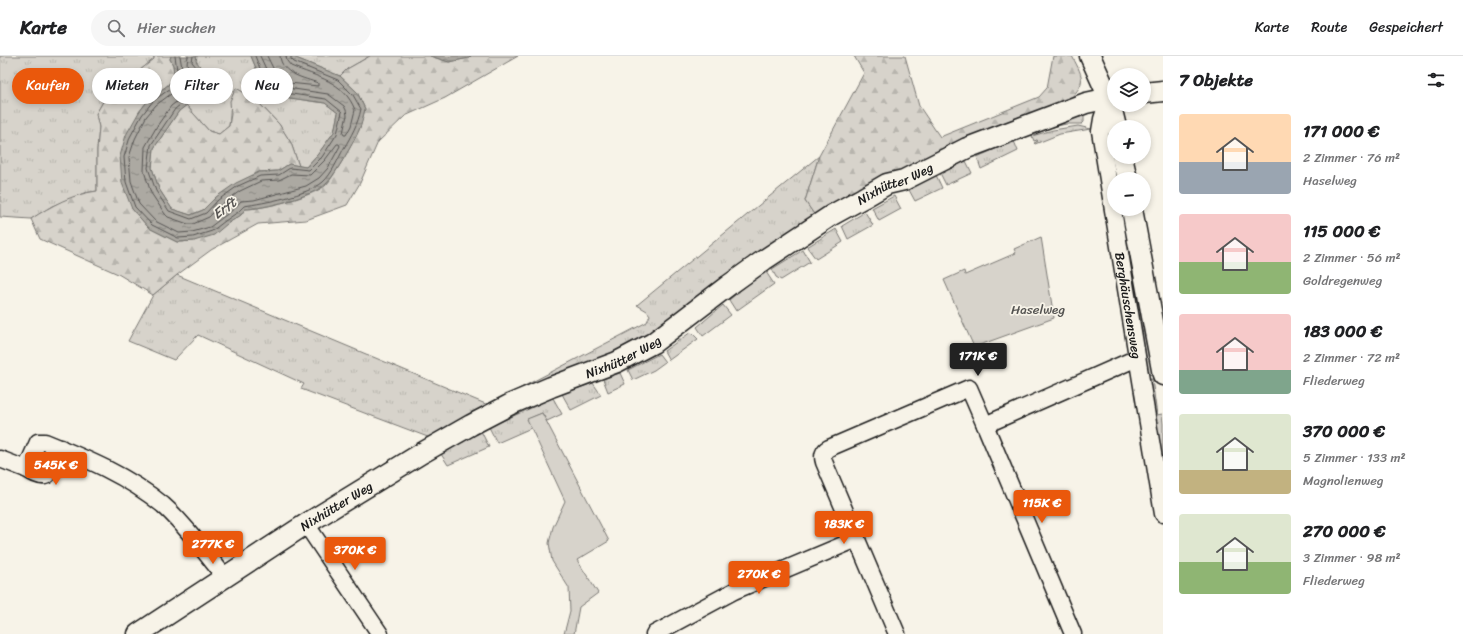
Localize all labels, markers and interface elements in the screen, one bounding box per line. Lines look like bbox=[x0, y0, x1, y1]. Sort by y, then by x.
search box bbox=[91, 10, 371, 46]
text: Karte bbox=[20, 11, 67, 44]
text: Hier suchen bbox=[137, 15, 216, 41]
text: Karte bbox=[1255, 15, 1289, 40]
text: Route bbox=[1311, 15, 1347, 40]
text: Gespeichert bbox=[1369, 15, 1443, 40]
icon: search bbox=[105, 17, 127, 39]
text: 7 Objekte bbox=[1179, 65, 1253, 95]
chip: Kaufen bbox=[12, 68, 84, 104]
chip: Mieten bbox=[92, 68, 162, 104]
chip: Filter bbox=[170, 68, 233, 104]
chip: Neu bbox=[241, 68, 293, 104]
map controls bbox=[1107, 68, 1151, 216]
button: layers bbox=[1107, 68, 1151, 112]
icon: filters bbox=[1425, 69, 1447, 91]
text: 171 000 € bbox=[1303, 116, 1380, 146]
button: + bbox=[1107, 120, 1151, 164]
icon: home bbox=[1211, 130, 1259, 178]
text: 2 Zimmer · 76 m² bbox=[1303, 146, 1400, 169]
street label: Nixhütter Weg bbox=[853, 156, 938, 211]
text: Haselweg bbox=[1303, 169, 1357, 192]
button: − bbox=[1107, 172, 1151, 216]
water label: Erft bbox=[207, 189, 244, 226]
text: 115 000 € bbox=[1303, 216, 1380, 246]
icon: home bbox=[1211, 230, 1259, 278]
text: 2 Zimmer · 56 m² bbox=[1303, 246, 1401, 269]
street label: Berghäuschensweg bbox=[1108, 250, 1148, 361]
text: Goldregenweg bbox=[1303, 269, 1382, 292]
park label: Haselweg bbox=[1011, 298, 1065, 321]
text: 183 000 € bbox=[1303, 316, 1382, 346]
street label: Nixhütter Weg bbox=[582, 329, 667, 385]
icon: home bbox=[1211, 330, 1259, 378]
pin: 171K € bbox=[945, 343, 1011, 377]
text: 171K € bbox=[959, 344, 997, 367]
text: 2 Zimmer · 72 m² bbox=[1303, 346, 1400, 369]
text: Fliederweg bbox=[1303, 369, 1365, 392]
text: 370 000 € bbox=[1303, 416, 1385, 446]
icon: home bbox=[1211, 430, 1259, 478]
text: 5 Zimmer · 133 m² bbox=[1303, 446, 1406, 469]
pin: 545K € bbox=[23, 452, 89, 486]
text: 545K € bbox=[34, 453, 78, 476]
text: Magnolienweg bbox=[1303, 469, 1384, 492]
street label: Nixhütter Weg bbox=[295, 475, 378, 537]
pin: 115K € bbox=[1009, 490, 1075, 524]
text: 115K € bbox=[1022, 491, 1062, 514]
pin: 183K € bbox=[811, 511, 877, 545]
text: 183K € bbox=[824, 512, 864, 535]
text: 270 000 € bbox=[1303, 516, 1386, 546]
icon: home bbox=[1211, 530, 1259, 578]
pin: 277K € bbox=[180, 531, 246, 565]
text: 277K € bbox=[192, 532, 234, 555]
pin: 370K € bbox=[322, 537, 388, 571]
text: 370K € bbox=[334, 538, 376, 561]
text: 3 Zimmer · 98 m² bbox=[1303, 546, 1401, 569]
pin: 270K € bbox=[726, 561, 792, 595]
text: 270K € bbox=[737, 562, 781, 585]
text: Fliederweg bbox=[1303, 569, 1365, 592]

